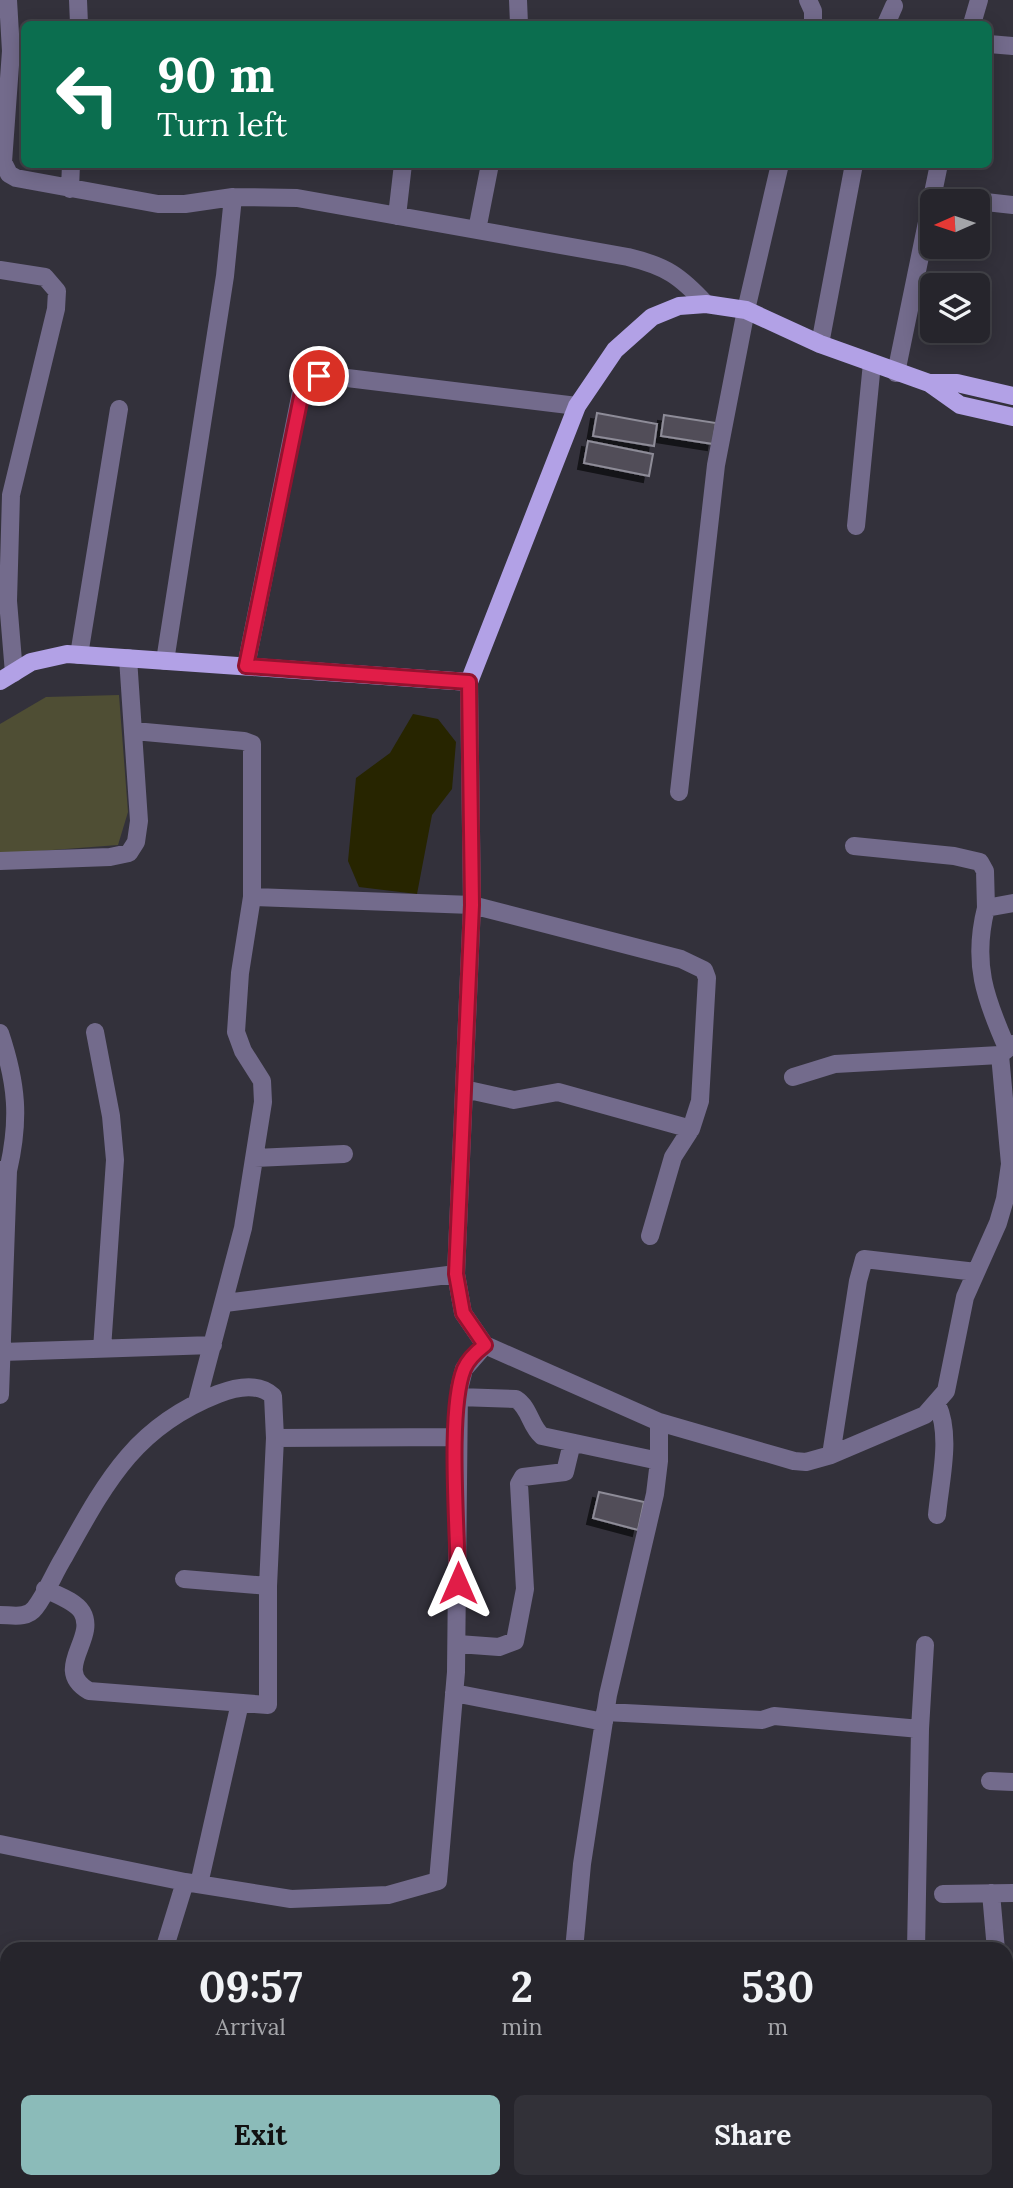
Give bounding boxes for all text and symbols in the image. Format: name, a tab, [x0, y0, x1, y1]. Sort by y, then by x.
text: 90 m	[157, 43, 274, 105]
icon: left	[42, 49, 133, 140]
text: Turn left	[157, 104, 287, 145]
north arrow	[920, 189, 990, 259]
map controls	[920, 189, 990, 343]
button: layers	[920, 273, 990, 343]
pin	[289, 346, 349, 406]
icon: arrive	[300, 357, 338, 395]
position arrow	[421, 1546, 495, 1620]
text: 09:57	[199, 1960, 303, 2014]
text: 2	[511, 1960, 533, 2014]
text: 530	[741, 1960, 814, 2014]
text: Arrival	[216, 2012, 286, 2041]
text: min	[501, 2012, 542, 2041]
text: m	[767, 2012, 788, 2041]
button: Exit	[21, 2095, 500, 2175]
button: Share	[514, 2095, 992, 2175]

